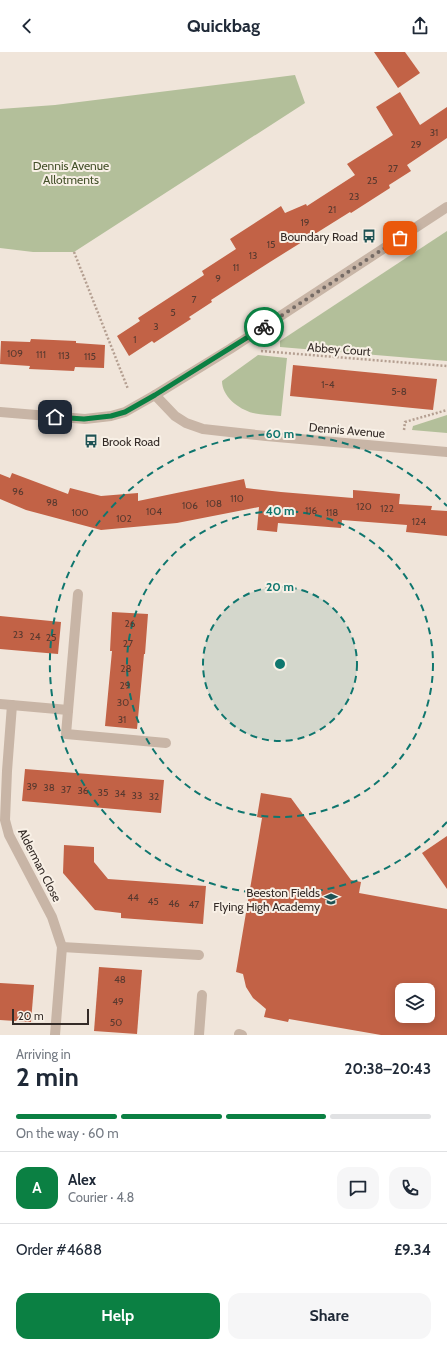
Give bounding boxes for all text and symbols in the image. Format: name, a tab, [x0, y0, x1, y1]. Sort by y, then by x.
icon: back	[16, 15, 38, 37]
text: Quickbag	[187, 15, 260, 37]
icon: share	[409, 15, 431, 37]
house number: 31	[430, 126, 438, 139]
house number: 29	[411, 138, 422, 151]
park label: Dennis Avenue Allotments	[33, 158, 109, 187]
house number: 27	[388, 162, 398, 175]
house number: 25	[367, 174, 377, 187]
house number: 23	[349, 190, 359, 203]
house number: 21	[328, 203, 336, 216]
house number: 19	[301, 216, 310, 229]
pin	[383, 221, 417, 255]
icon: bag	[389, 227, 411, 249]
bus stop icon: Boundary Road	[361, 228, 377, 244]
place label: Boundary Road	[280, 229, 358, 244]
house number: 15	[267, 238, 275, 251]
house number: 13	[249, 249, 257, 262]
house number: 11	[233, 261, 239, 274]
house number: 9	[215, 272, 221, 285]
house number: 7	[191, 293, 197, 306]
house number: 5	[170, 306, 176, 319]
courier	[244, 307, 284, 347]
icon: bike	[253, 316, 275, 338]
house number: 3	[153, 320, 159, 333]
house number: 1	[133, 333, 137, 346]
street label: Abbey Court	[307, 339, 371, 359]
house number: 109	[7, 347, 23, 360]
house number: 111	[36, 348, 46, 361]
house number: 113	[58, 349, 70, 362]
house number: 115	[84, 350, 96, 363]
house number: 1-4	[321, 378, 335, 391]
house number: 5-8	[391, 385, 407, 398]
pin	[38, 400, 72, 434]
icon: home	[44, 406, 66, 428]
street label: Dennis Avenue	[308, 419, 386, 441]
text: 60 m	[266, 426, 294, 441]
bus stop icon: Brook Road	[83, 433, 99, 449]
place label: Brook Road	[102, 434, 160, 449]
house number: 96	[12, 485, 24, 498]
house number: 110	[230, 492, 244, 505]
house number: 98	[46, 496, 58, 509]
house number: 108	[206, 497, 222, 510]
house number: 106	[182, 499, 198, 512]
house number: 120	[356, 500, 372, 513]
house number: 122	[380, 502, 394, 515]
text: 40 m	[265, 503, 295, 518]
house number: 116	[305, 504, 317, 517]
house number: 104	[146, 505, 162, 518]
house number: 100	[71, 506, 89, 519]
house number: 118	[326, 506, 338, 519]
house number: 102	[116, 512, 132, 525]
house number: 124	[412, 515, 426, 528]
text: 20 m	[266, 579, 294, 594]
house number: 26	[125, 617, 136, 630]
house number: 23	[13, 628, 23, 641]
house number: 24	[29, 630, 41, 643]
house number: 25	[46, 631, 56, 644]
house number: 27	[123, 637, 133, 650]
centre of rings	[273, 657, 287, 671]
house number: 28	[120, 662, 132, 675]
house number: 29	[120, 679, 131, 692]
house number: 30	[117, 696, 129, 709]
house number: 31	[118, 713, 126, 726]
house number: 39	[26, 780, 38, 793]
house number: 38	[43, 781, 55, 794]
house number: 37	[61, 783, 71, 796]
house number: 36	[77, 784, 89, 797]
house number: 35	[98, 786, 108, 799]
house number: 34	[114, 787, 126, 800]
house number: 33	[132, 789, 142, 802]
house number: 32	[149, 790, 159, 803]
street label: Alderman Close	[15, 826, 65, 904]
place label: Beeston Fields Flying High Academy	[213, 885, 320, 914]
house number: 44	[127, 891, 139, 904]
school or university icon: Beeston Fields Flying High Academy	[323, 891, 339, 907]
house number: 45	[147, 895, 159, 908]
house number: 46	[168, 897, 180, 910]
house number: 47	[189, 898, 199, 911]
house number: 48	[114, 973, 126, 986]
map controls	[395, 983, 435, 1023]
button: layers	[395, 983, 435, 1023]
house number: 49	[112, 995, 124, 1008]
scale bar	[12, 1007, 89, 1026]
text: 20 m	[18, 1009, 44, 1023]
house number: 50	[110, 1016, 122, 1029]
text: Arriving in	[16, 1046, 71, 1062]
text: 20:38–20:43	[345, 1060, 431, 1078]
text: 2 min	[16, 1061, 79, 1093]
text: On the way · 60 m	[16, 1125, 119, 1141]
button: chat	[337, 1167, 379, 1209]
button: phone	[389, 1167, 431, 1209]
text: Alex	[68, 1171, 96, 1189]
text: A	[32, 1179, 42, 1197]
text: Courier · 4.8	[68, 1189, 134, 1205]
text: Order #4688	[16, 1241, 102, 1259]
text: £9.34	[394, 1241, 431, 1259]
button: Help	[16, 1293, 220, 1339]
button: Share	[228, 1293, 431, 1339]

